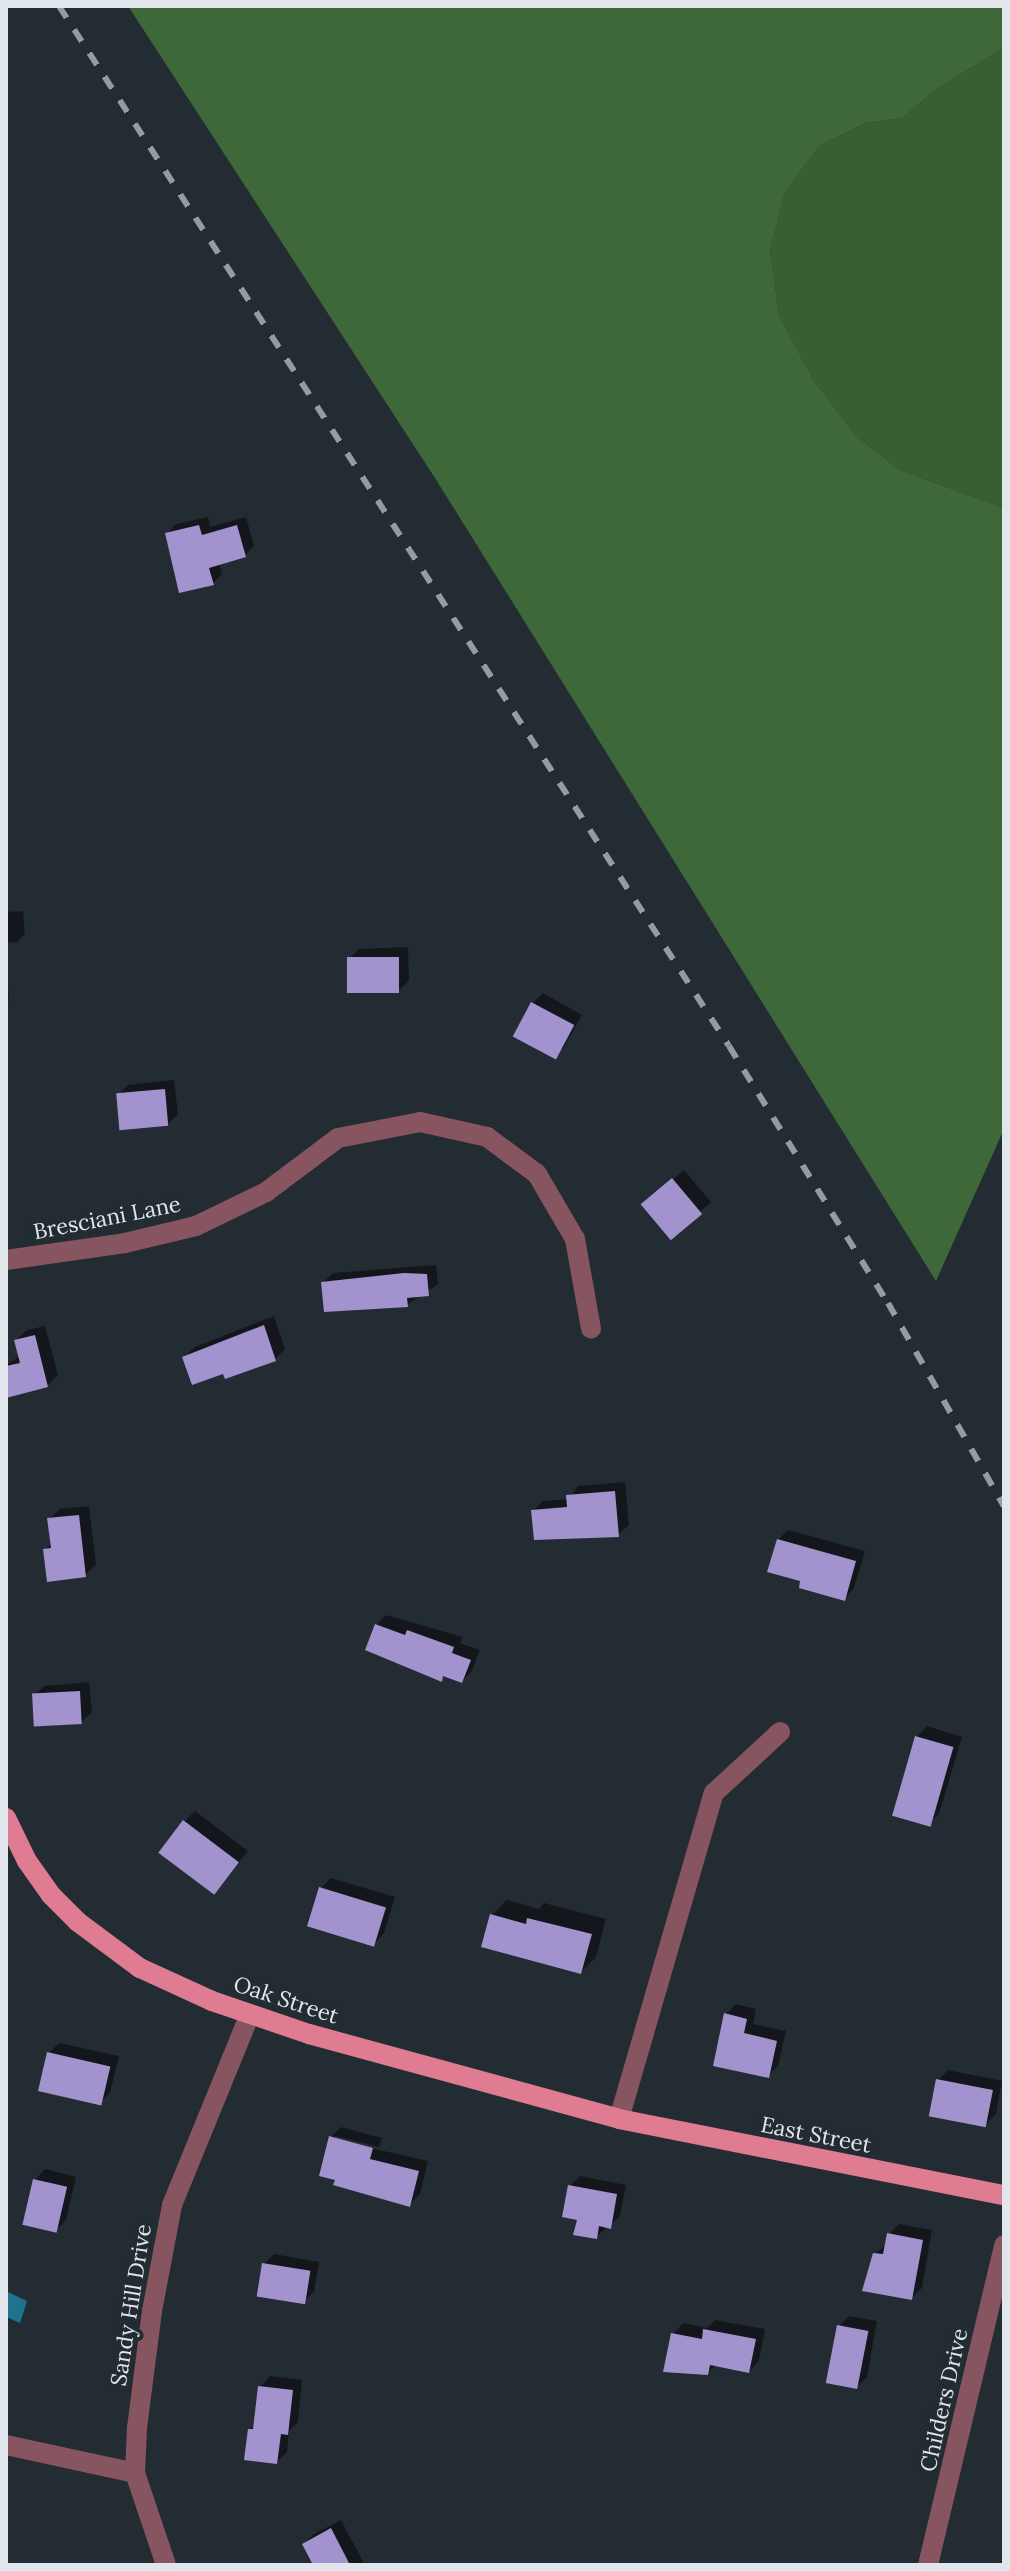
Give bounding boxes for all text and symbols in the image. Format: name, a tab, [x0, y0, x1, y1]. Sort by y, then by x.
street label: Bresciani Lane	[31, 1191, 183, 1245]
street label: Oak Street	[230, 1971, 342, 2029]
street label: East Street	[759, 2111, 873, 2159]
street label: Sandy Hill Drive	[105, 2222, 157, 2388]
street label: Childers Drive	[915, 2326, 973, 2474]

